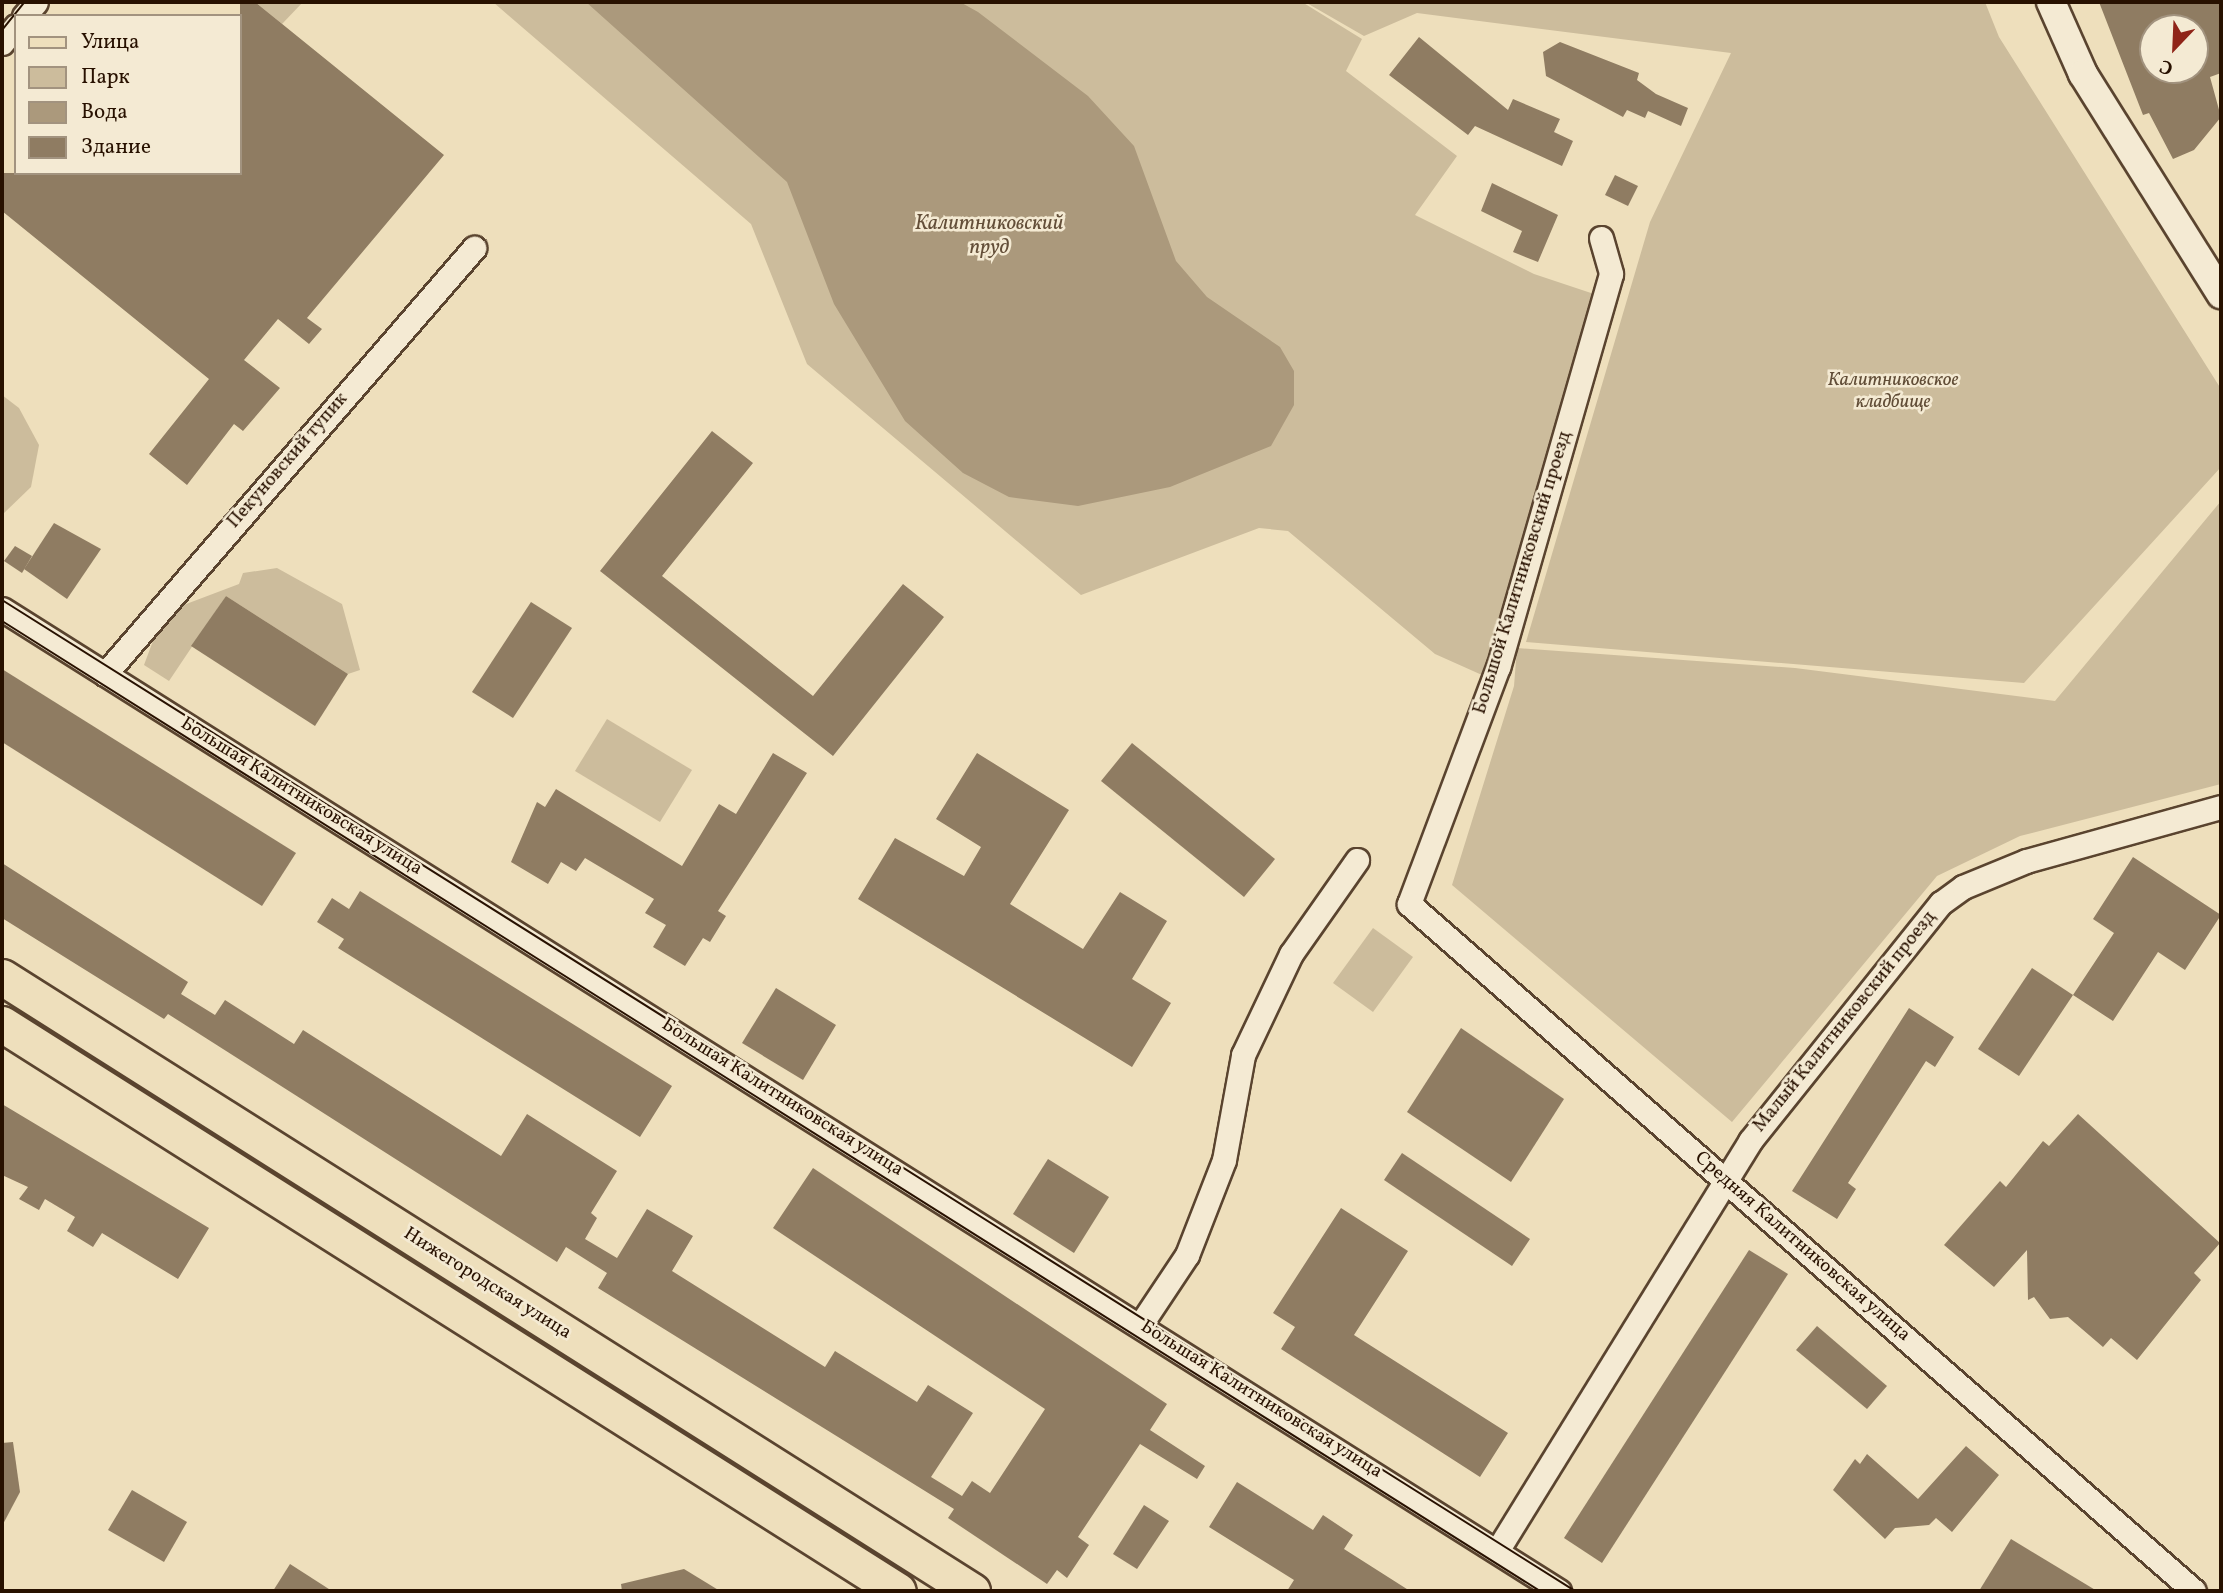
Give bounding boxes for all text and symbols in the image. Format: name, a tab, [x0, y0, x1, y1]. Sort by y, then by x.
legend	[14, 14, 242, 175]
north arrow	[2139, 14, 2209, 84]
text: Улица	[81, 28, 139, 57]
text: С	[2156, 52, 2177, 81]
text: Парк	[81, 63, 130, 92]
text: Вода	[81, 98, 128, 127]
text: Здание	[81, 133, 151, 162]
water label: Калитниковский пруд	[915, 211, 1063, 261]
park label: Калитниковское кладбище	[1828, 370, 1958, 414]
street label: Пекуновский тупик	[223, 388, 353, 534]
street label: Большой Калитниковский проезд	[1469, 429, 1577, 717]
street label: Большая Калитниковская улица	[176, 713, 426, 881]
street label: Малый Калитниковский проезд	[1749, 907, 1941, 1137]
street label: Большая Калитниковская улица	[657, 1014, 907, 1182]
street label: Средняя Калитниковская улица	[1689, 1147, 1915, 1347]
street label: Нижегородская улица	[399, 1223, 575, 1345]
street label: Большая Калитниковская улица	[1136, 1316, 1386, 1484]

